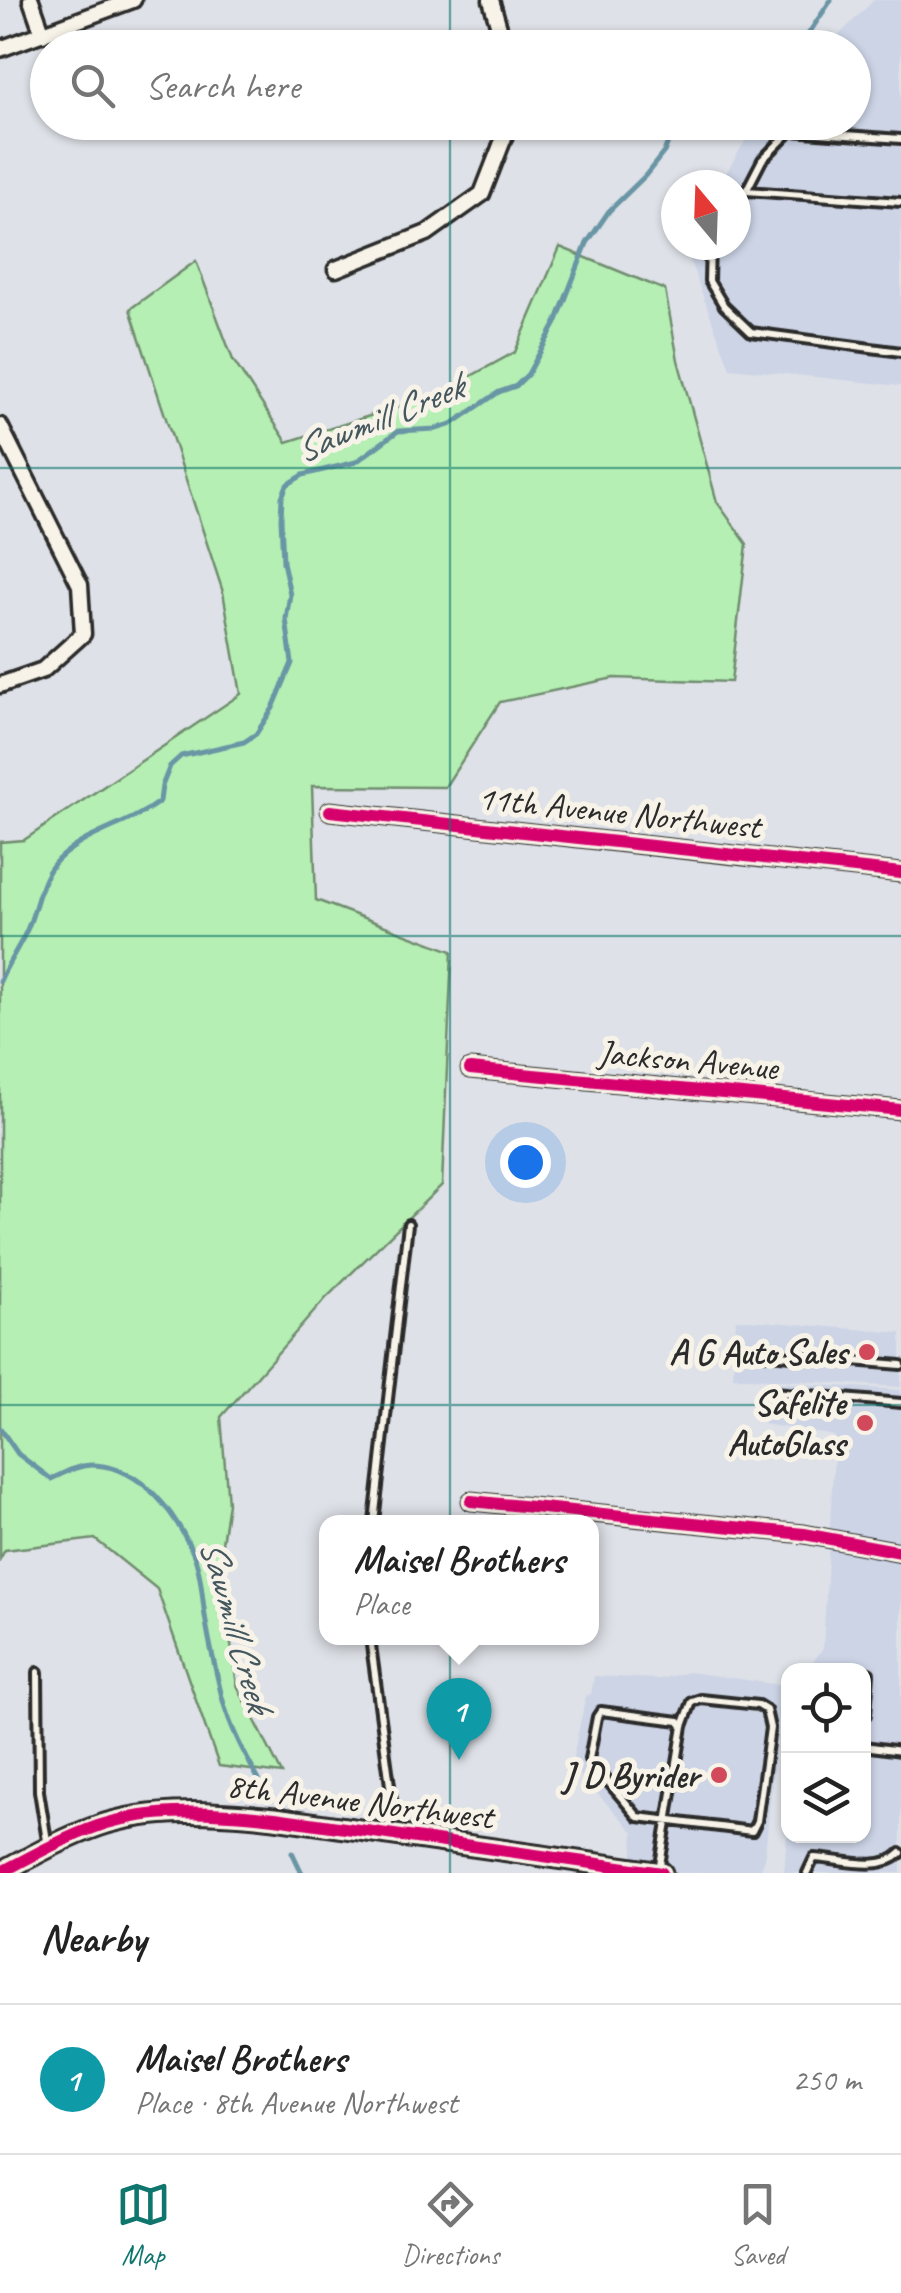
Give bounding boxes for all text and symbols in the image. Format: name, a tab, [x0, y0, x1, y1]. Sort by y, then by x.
search box	[30, 30, 871, 140]
icon: search	[65, 58, 120, 113]
text: Search here	[145, 62, 300, 109]
north arrow	[661, 170, 751, 260]
water label: Sawmill Creek	[288, 360, 476, 473]
street label: 11th Avenue Northwest	[476, 775, 766, 850]
street label: Jackson Avenue	[594, 1030, 782, 1090]
your location	[500, 1137, 551, 1188]
place label: A G Auto Sales	[669, 1330, 851, 1375]
marker: A G Auto Sales	[856, 1341, 878, 1363]
place label: Safelite AutoGlass	[728, 1381, 849, 1466]
marker: Safelite AutoGlass	[854, 1412, 876, 1434]
popup	[319, 1515, 599, 1645]
water label: Sawmill Creek	[189, 1534, 285, 1723]
text: Maisel Brothers	[353, 1536, 565, 1583]
text: Place	[353, 1583, 410, 1624]
map controls	[781, 1663, 871, 1843]
button: locate	[781, 1663, 871, 1753]
pin: 1	[426, 1678, 492, 1760]
place label: J D Byrider	[560, 1753, 702, 1798]
button: layers	[781, 1753, 871, 1843]
street label: 8th Avenue Northwest	[224, 1762, 499, 1840]
marker: J D Byrider	[708, 1764, 730, 1786]
text: Nearby	[40, 1912, 146, 1965]
text: Maisel Brothers	[135, 2035, 346, 2082]
text: 1	[65, 2059, 80, 2100]
text: 250 m	[792, 2059, 861, 2100]
text: Place · 8th Avenue Northwest	[135, 2082, 457, 2123]
tab: Map	[116, 2177, 171, 2272]
tab: Directions	[402, 2177, 499, 2272]
tab: Saved	[730, 2177, 785, 2272]

